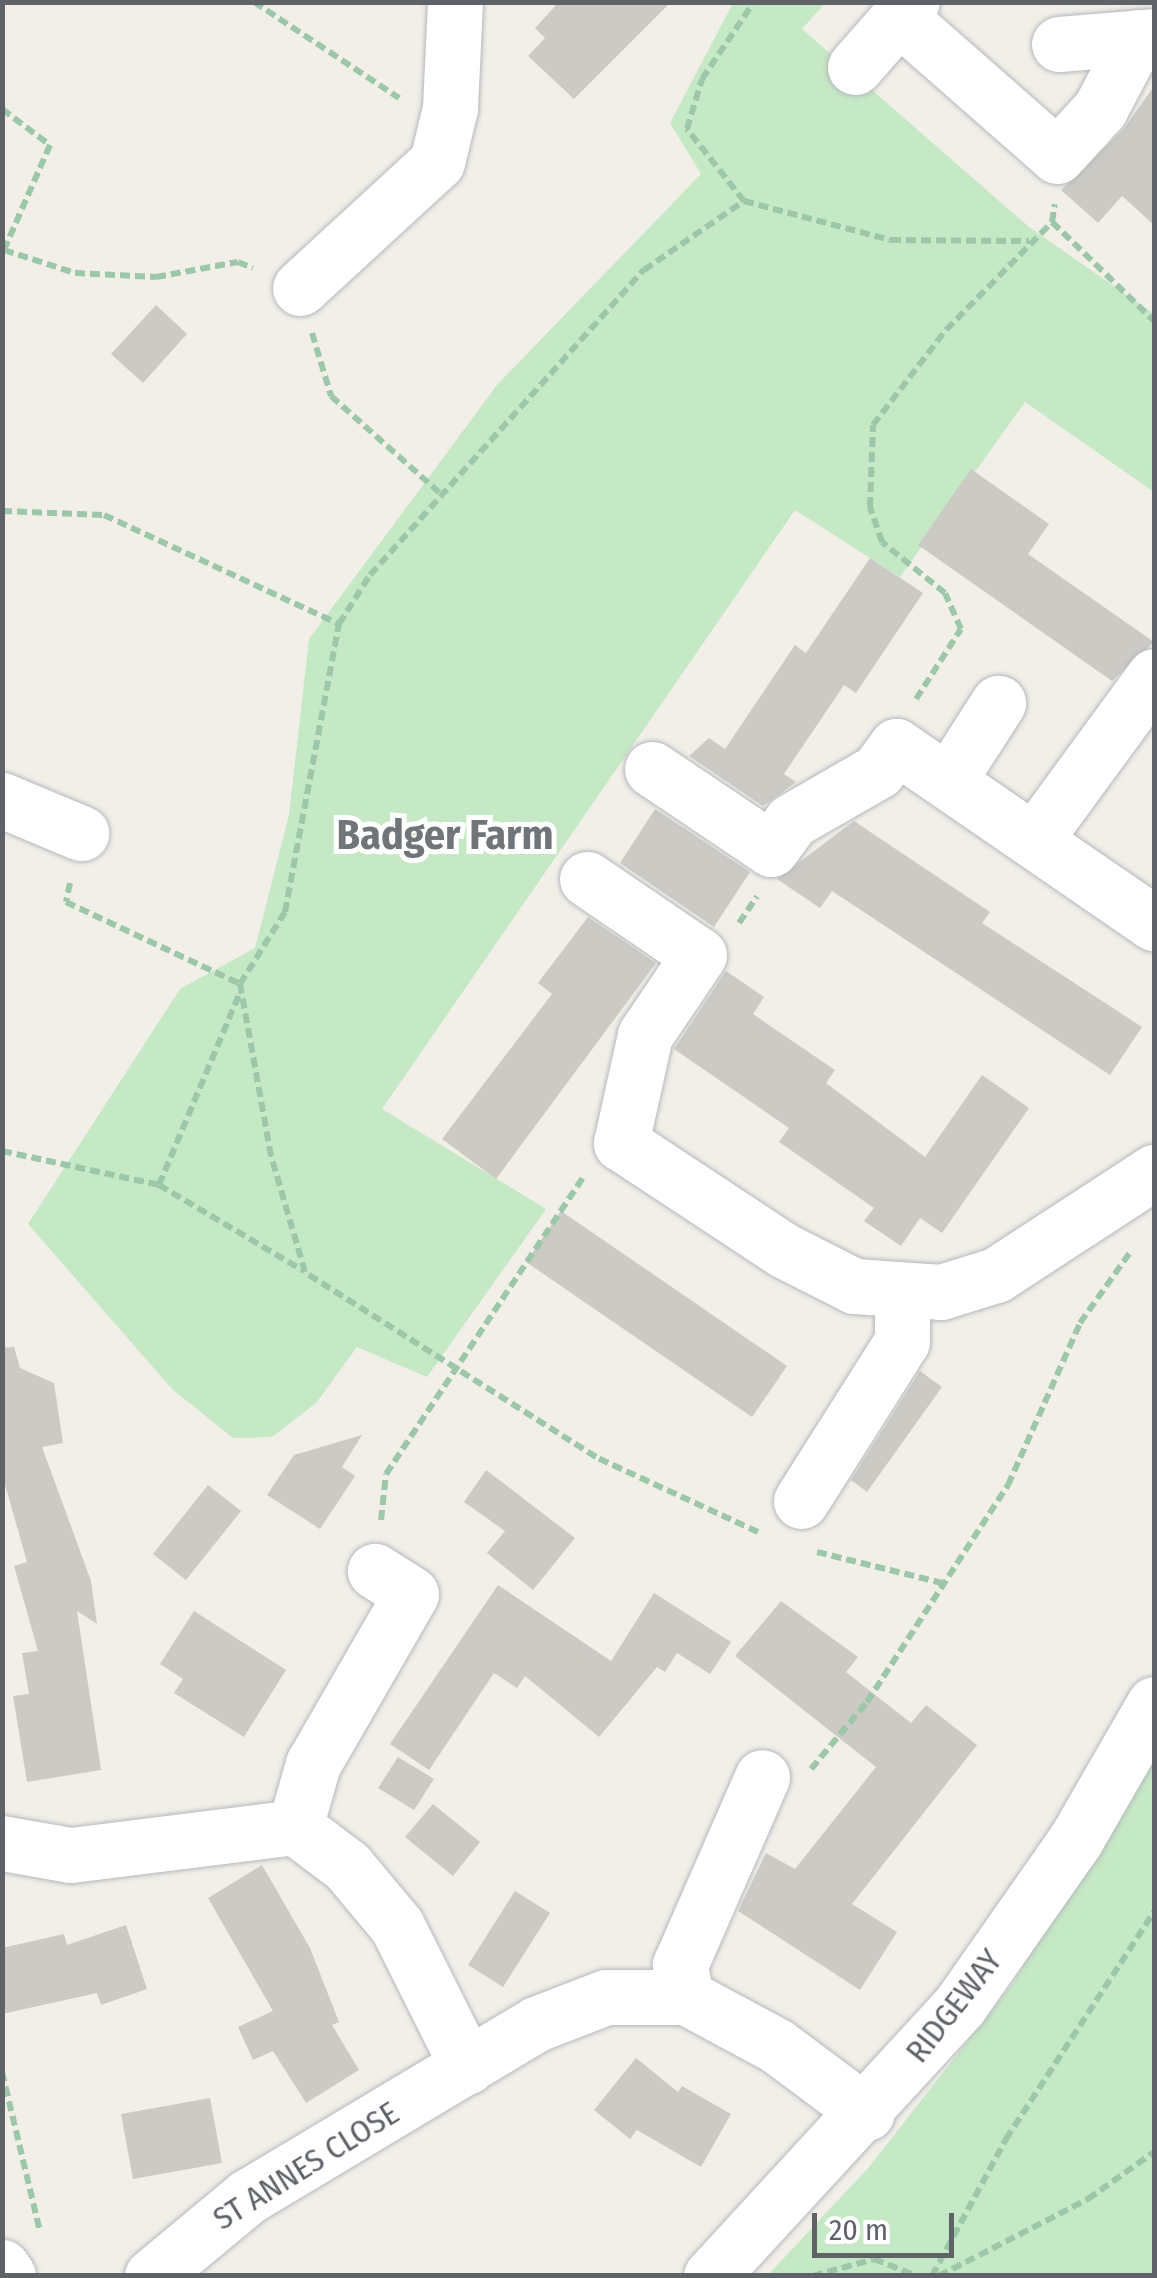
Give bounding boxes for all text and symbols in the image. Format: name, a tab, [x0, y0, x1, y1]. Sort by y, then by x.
district label: Badger Farm	[337, 810, 553, 860]
street label: RIDGEWAY	[898, 1942, 1010, 2070]
street label: ST ANNES CLOSE	[206, 2094, 406, 2238]
scale bar	[817, 2193, 960, 2255]
text: 20 m	[829, 2212, 888, 2248]

